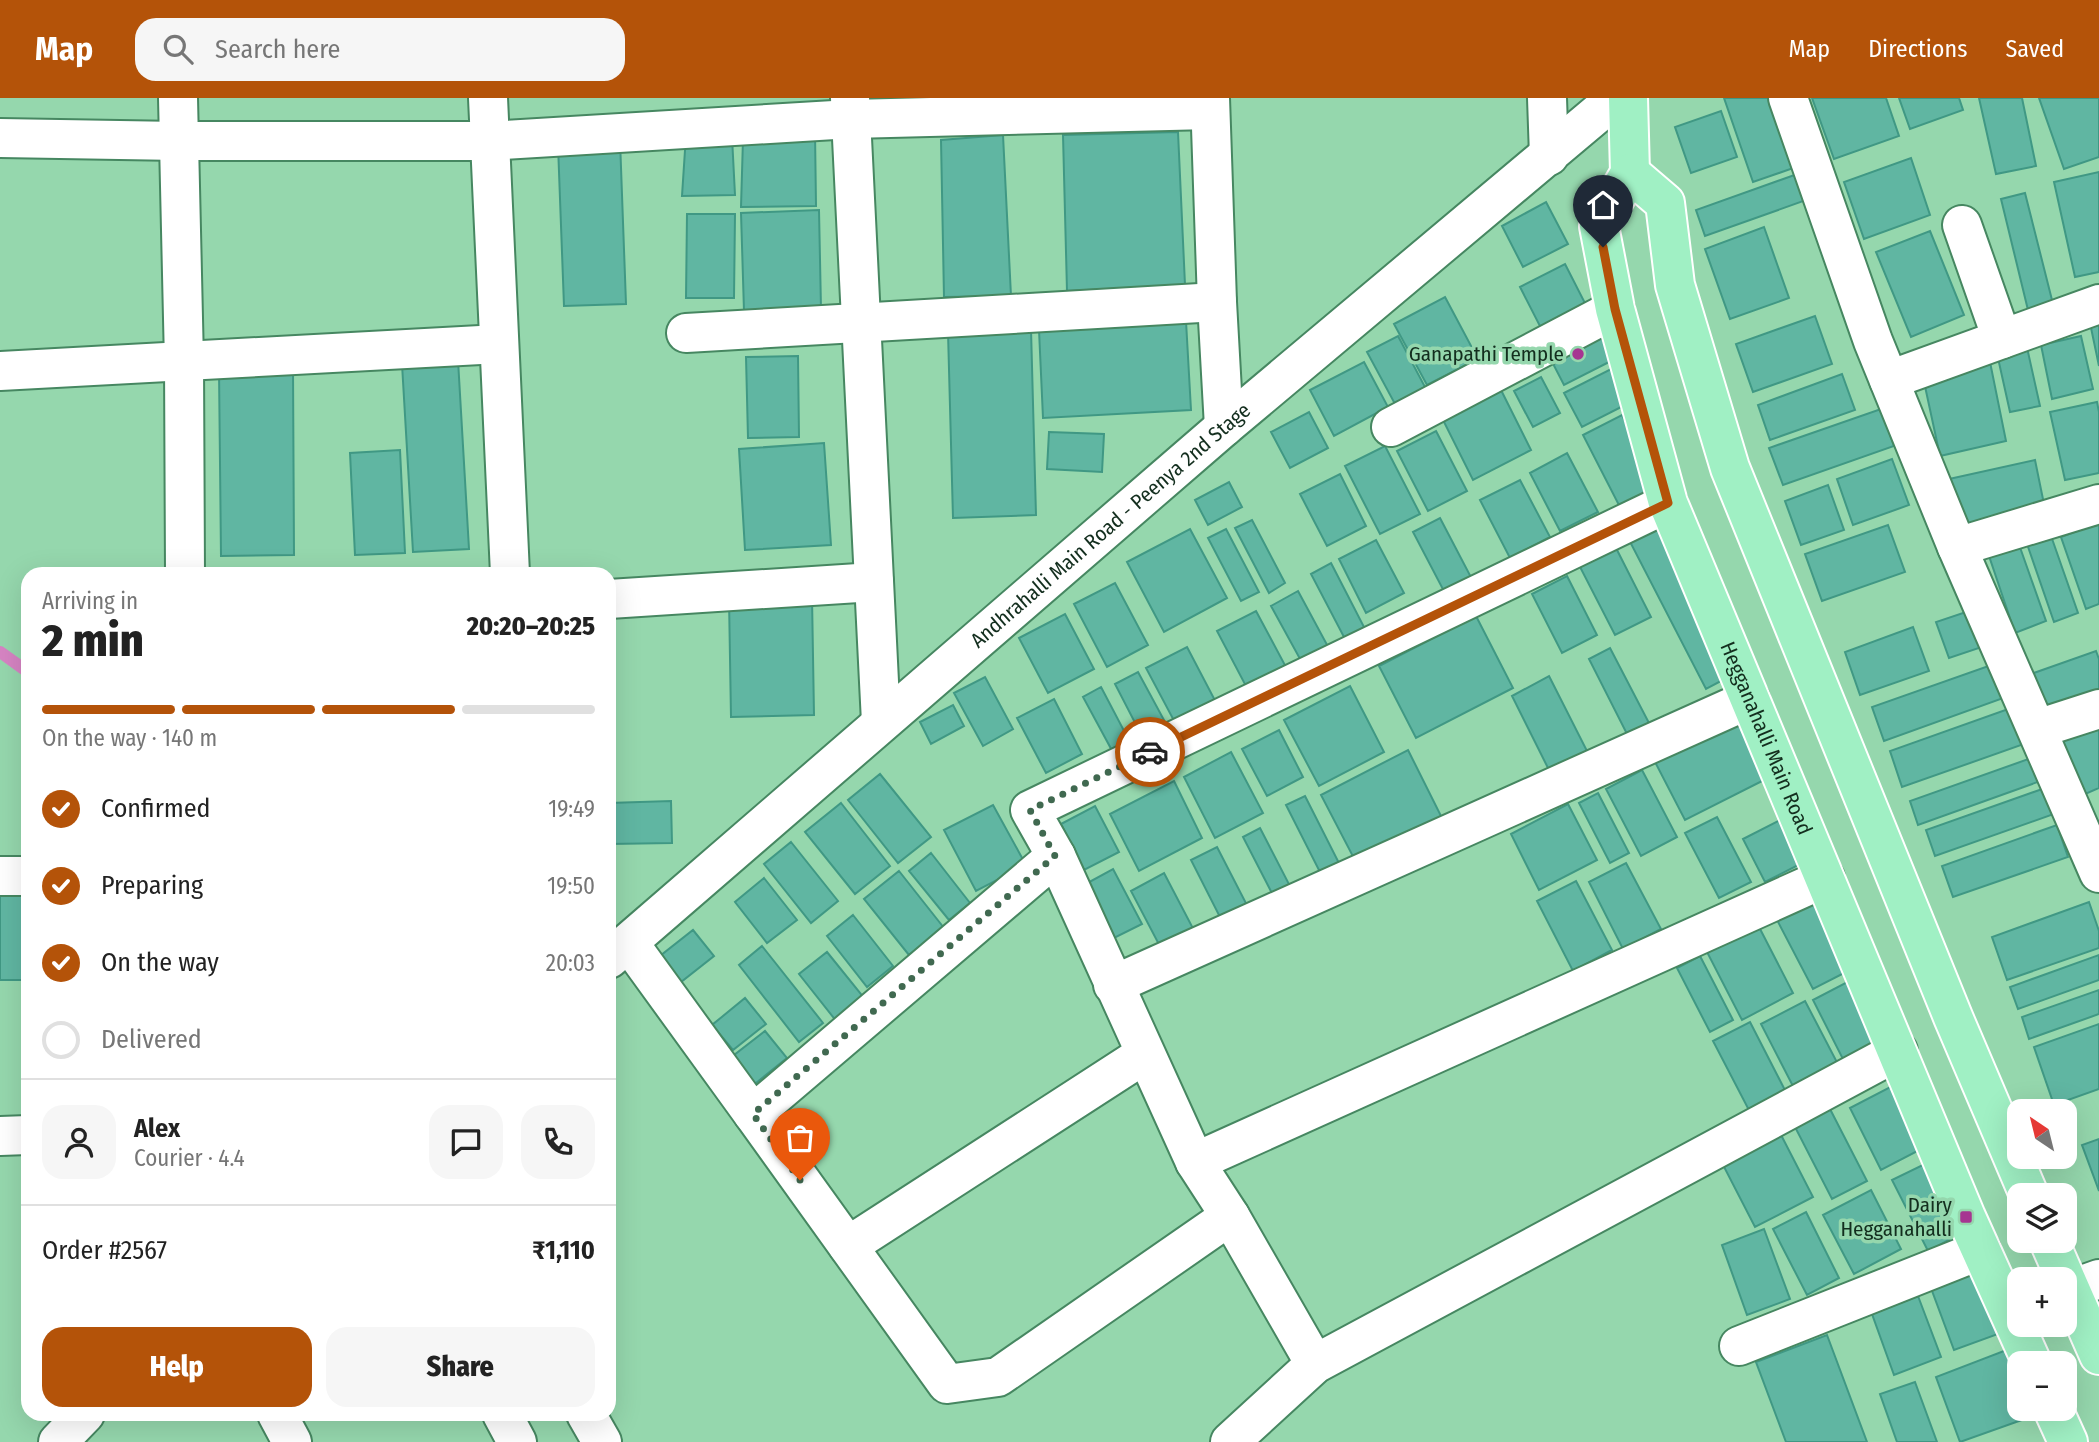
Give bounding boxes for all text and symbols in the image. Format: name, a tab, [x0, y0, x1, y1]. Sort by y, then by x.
search box	[135, 18, 625, 81]
text: Map	[35, 29, 93, 69]
icon: search	[159, 30, 197, 68]
text: Search here	[215, 34, 340, 65]
text: Map	[1789, 35, 1830, 63]
text: Directions	[1868, 35, 1967, 63]
text: Saved	[2005, 35, 2064, 63]
pin	[1573, 175, 1633, 247]
icon: home	[1584, 186, 1622, 224]
place label: Ganapathi Temple	[1409, 341, 1564, 367]
marker: Ganapathi Temple	[1570, 346, 1586, 362]
street label: Andhrahalli Main Road - Peenya 2nd Stage	[965, 397, 1256, 653]
text: Arriving in	[42, 587, 138, 615]
text: 20:20–20:25	[467, 611, 595, 642]
text: 2 min	[42, 613, 144, 668]
street label: Hegganahalli Main Road	[1714, 638, 1818, 839]
courier	[1115, 717, 1185, 787]
text: On the way · 140 m	[42, 724, 217, 752]
icon: car	[1131, 733, 1169, 771]
icon: check	[42, 790, 80, 828]
text: Confirmed	[101, 793, 211, 824]
text: 19:49	[548, 795, 595, 823]
icon: check	[42, 867, 80, 905]
text: Preparing	[101, 870, 203, 901]
text: 19:50	[547, 872, 595, 900]
icon: check	[42, 944, 80, 982]
text: On the way	[101, 947, 219, 978]
text: 20:03	[546, 949, 595, 977]
text: Delivered	[101, 1024, 202, 1055]
north arrow	[2007, 1099, 2077, 1169]
map controls	[2007, 1099, 2077, 1421]
button: person	[42, 1105, 116, 1179]
button: chat	[429, 1105, 503, 1179]
button: phone	[521, 1105, 595, 1179]
pin	[770, 1108, 830, 1180]
text: Alex	[134, 1113, 180, 1144]
icon: bag	[781, 1119, 819, 1157]
text: Courier · 4.4	[134, 1144, 245, 1172]
button: layers	[2007, 1183, 2077, 1253]
place label: Dairy Hegganahalli	[1840, 1192, 1953, 1242]
marker: Dairy Hegganahalli	[1958, 1209, 1974, 1225]
text: Order #2567	[42, 1235, 167, 1266]
text: ₹1,110	[532, 1235, 595, 1266]
button: +	[2007, 1267, 2077, 1337]
button: Help	[42, 1327, 312, 1407]
button: Share	[326, 1327, 595, 1407]
button: −	[2007, 1351, 2077, 1421]

